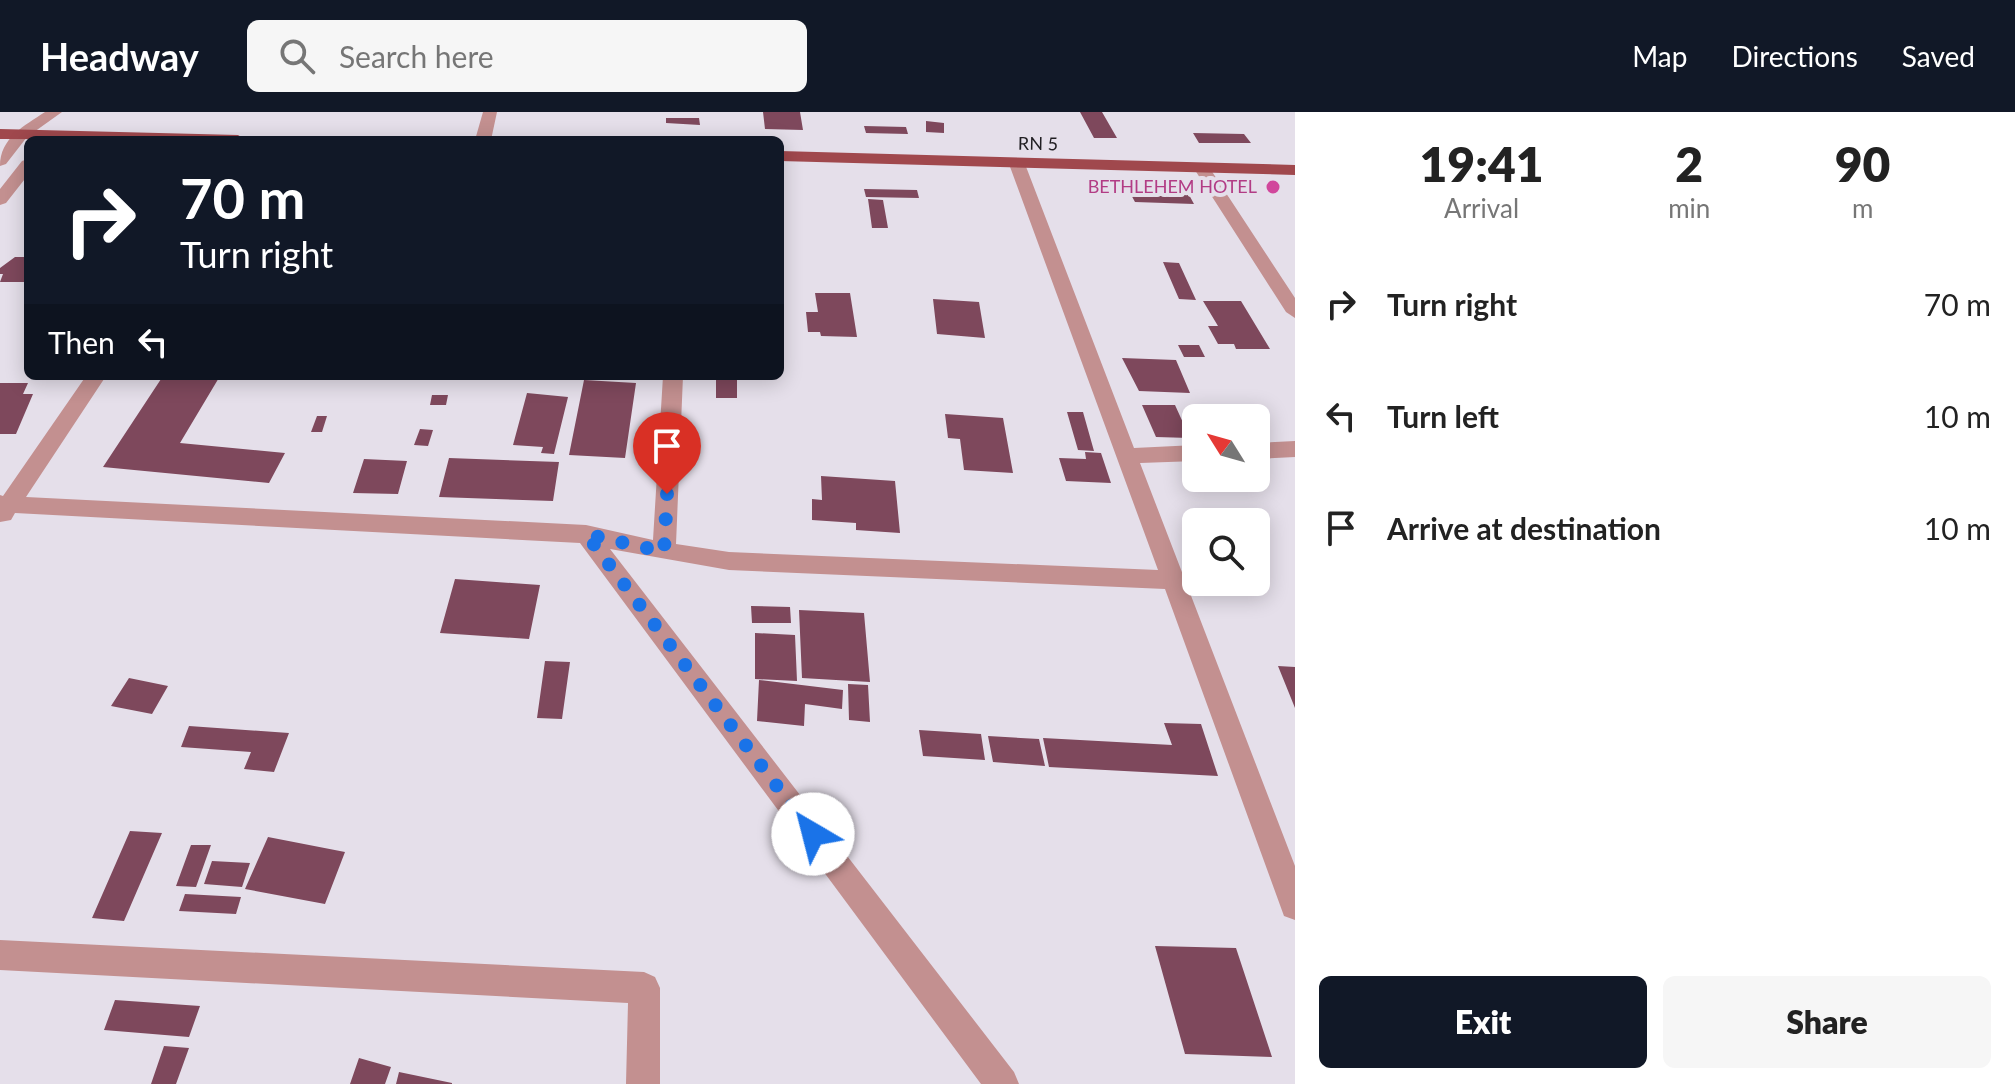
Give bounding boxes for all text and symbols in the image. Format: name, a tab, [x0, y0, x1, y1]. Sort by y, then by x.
search box	[247, 20, 807, 92]
text: Headway	[40, 33, 199, 79]
icon: search	[275, 34, 319, 78]
text: Search here	[339, 38, 494, 74]
text: Map	[1632, 39, 1687, 73]
text: Directions	[1731, 39, 1858, 73]
text: Saved	[1902, 39, 1975, 73]
street label: RN 5	[1018, 132, 1058, 154]
text: 19:41	[1420, 135, 1544, 192]
text: 2	[1675, 135, 1703, 192]
text: 90	[1835, 135, 1890, 192]
text: 70 m	[180, 164, 305, 231]
icon: right	[48, 168, 152, 272]
place label: BETHLEHEM HOTEL	[1088, 175, 1257, 197]
marker: BETHLEHEM HOTEL	[1264, 178, 1282, 196]
text: Arrival	[1444, 192, 1519, 224]
text: min	[1668, 192, 1710, 224]
text: m	[1852, 192, 1873, 224]
text: Turn right	[180, 232, 333, 276]
icon: right	[1319, 282, 1363, 326]
text: Turn right	[1387, 286, 1517, 322]
text: 70 m	[1924, 286, 1991, 322]
icon: left	[131, 320, 175, 364]
text: Then	[48, 324, 115, 360]
icon: left	[1319, 394, 1363, 438]
text: Turn left	[1387, 398, 1499, 434]
text: 10 m	[1924, 398, 1991, 434]
north arrow	[1182, 404, 1270, 492]
map controls	[1182, 404, 1270, 596]
pin	[633, 412, 701, 494]
icon: arrive	[645, 424, 689, 468]
icon: arrive	[1319, 506, 1363, 550]
button: search	[1182, 508, 1270, 596]
text: Arrive at destination	[1387, 510, 1661, 546]
text: 10 m	[1924, 510, 1991, 546]
position arrow	[771, 792, 855, 876]
button: Exit	[1319, 976, 1647, 1068]
button: Share	[1663, 976, 1991, 1068]

